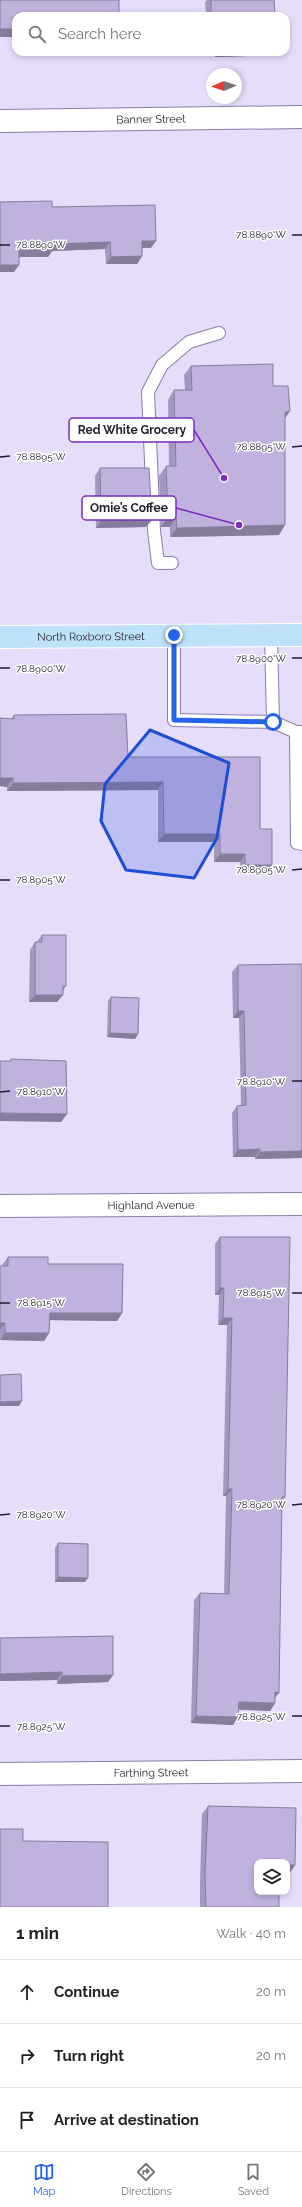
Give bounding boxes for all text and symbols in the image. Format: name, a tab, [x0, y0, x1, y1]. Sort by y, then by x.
search box	[12, 12, 290, 56]
icon: search	[26, 23, 48, 45]
text: Search here	[58, 25, 141, 43]
north arrow	[206, 68, 242, 104]
street label: Banner Street	[116, 112, 186, 126]
text: 78.8890°W	[236, 229, 286, 240]
text: 78.8890°W	[16, 239, 66, 250]
callout: Red White Grocery	[69, 418, 194, 442]
text: Red White Grocery	[78, 423, 187, 437]
text: 78.8895°W	[236, 441, 286, 452]
text: 78.8895°W	[16, 451, 66, 462]
callout: Omie’s Coffee	[82, 496, 176, 520]
text: Omie’s Coffee	[90, 501, 168, 515]
route end	[165, 626, 183, 644]
street label: North Roxboro Street	[37, 630, 145, 643]
text: 78.8900°W	[236, 653, 287, 664]
text: 78.8900°W	[16, 663, 67, 674]
route start	[264, 713, 282, 731]
text: 78.8905°W	[236, 864, 286, 875]
text: 78.8905°W	[16, 874, 66, 885]
text: 78.8910°W	[237, 1076, 286, 1087]
text: 78.8910°W	[17, 1086, 66, 1097]
street label: Highland Avenue	[107, 1198, 195, 1212]
text: 78.8915°W	[237, 1287, 285, 1298]
text: 78.8915°W	[17, 1297, 65, 1308]
text: 78.8920°W	[236, 1499, 286, 1510]
text: 78.8920°W	[16, 1509, 66, 1520]
text: 78.8925°W	[237, 1711, 286, 1722]
text: 78.8925°W	[17, 1721, 66, 1732]
street label: Farthing Street	[114, 1766, 189, 1779]
map controls	[254, 1859, 290, 1895]
button: layers	[254, 1859, 290, 1895]
text: 1 min	[16, 1923, 59, 1943]
text: Walk · 40 m	[216, 1926, 286, 1941]
icon: ahead	[16, 1981, 38, 2003]
text: Continue	[54, 1983, 119, 2001]
text: 20 m	[256, 1984, 286, 1999]
icon: right	[16, 2045, 38, 2067]
text: Turn right	[54, 2047, 124, 2065]
text: 20 m	[256, 2048, 286, 2063]
icon: arrive	[16, 2109, 38, 2131]
text: Arrive at destination	[54, 2111, 199, 2129]
tab: Map	[33, 2161, 55, 2198]
tab: Directions	[121, 2161, 172, 2198]
tab: Saved	[238, 2161, 269, 2198]

